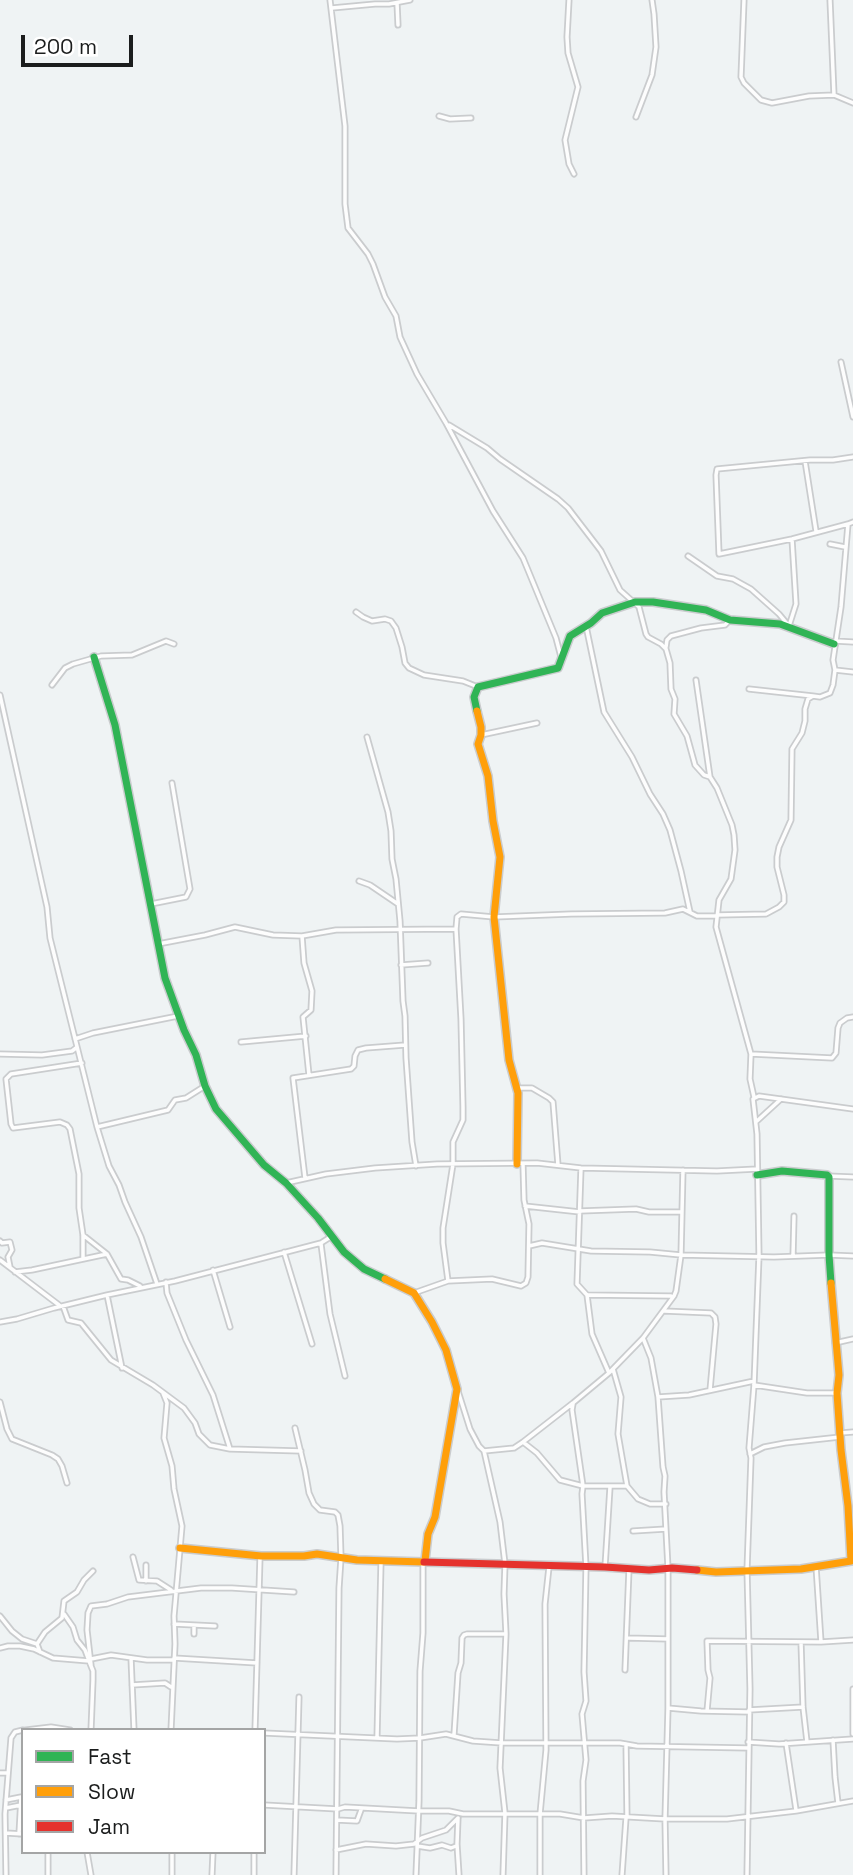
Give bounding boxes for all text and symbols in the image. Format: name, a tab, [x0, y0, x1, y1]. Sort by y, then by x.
scale bar	[24, 21, 136, 65]
text: 200 m	[34, 33, 97, 60]
legend	[21, 1728, 266, 1854]
text: Fast	[88, 1743, 132, 1770]
text: Slow	[88, 1778, 136, 1805]
text: Jam	[88, 1813, 130, 1840]

